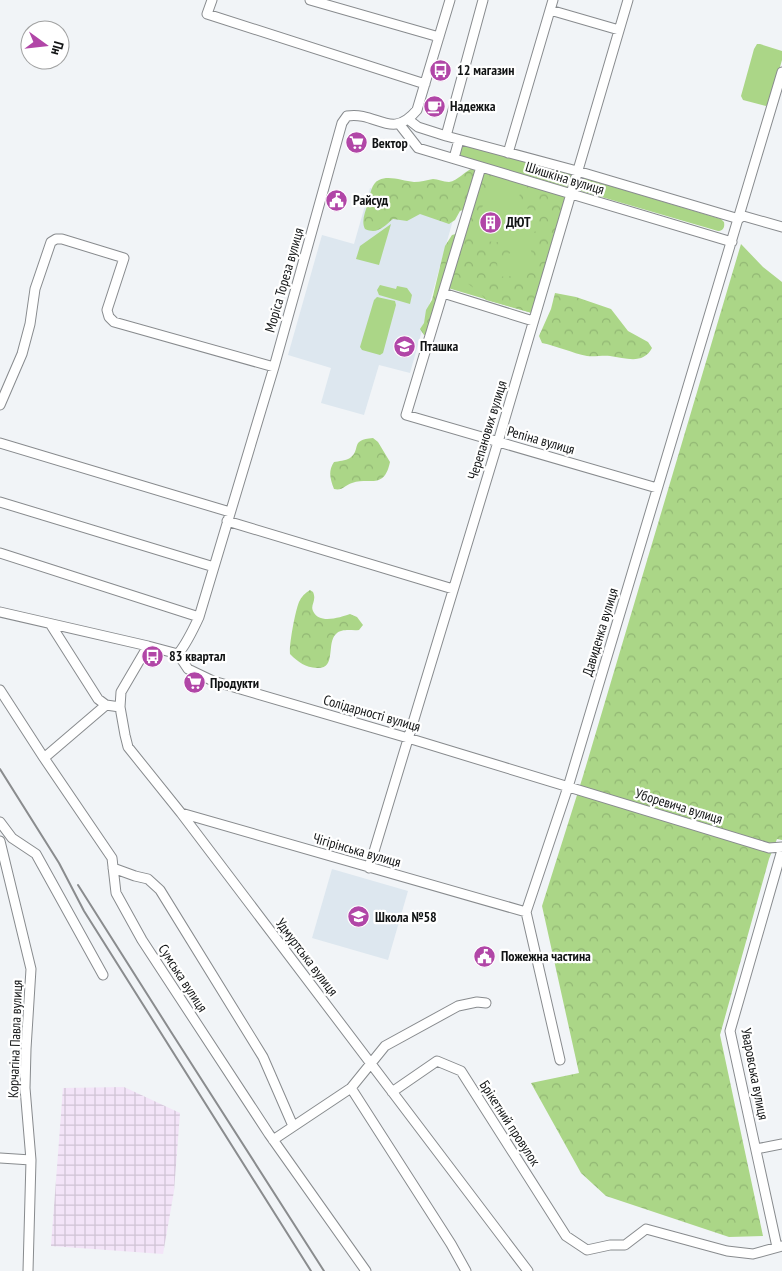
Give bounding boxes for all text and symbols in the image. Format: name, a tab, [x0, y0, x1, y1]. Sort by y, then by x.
north arrow	[20, 20, 70, 70]
text: Пн	[47, 39, 68, 57]
bus stop icon: 12 магазин	[429, 58, 453, 82]
place label: 12 магазин	[457, 61, 514, 79]
cafe icon: Надежка	[422, 94, 446, 118]
place label: Надежка	[450, 97, 496, 115]
supermarket icon: Вектор	[344, 131, 368, 155]
place label: Вектор	[372, 134, 408, 152]
street label: Шишкiна вулиця	[523, 157, 607, 199]
public building icon: Райсуд	[325, 188, 349, 212]
place label: Райсуд	[353, 191, 388, 209]
building icon: ДЮТ	[478, 210, 502, 234]
place label: ДЮТ	[506, 213, 531, 231]
street label: Моріса Тореза вулиця	[261, 226, 307, 334]
school or university icon: Пташка	[392, 334, 416, 358]
place label: Пташка	[420, 337, 458, 355]
street label: Черепанових вулиця	[463, 378, 511, 482]
street label: Репiна вулиця	[505, 422, 577, 458]
street label: Давиденка вулиця	[578, 586, 622, 678]
bus stop icon: 83 квартал	[141, 644, 165, 668]
place label: 83 квартал	[169, 647, 225, 665]
supermarket icon: Продукти	[182, 671, 206, 695]
place label: Продукти	[210, 674, 259, 692]
street label: Солідарності вулиця	[321, 691, 423, 735]
street label: Уборевича вулиця	[633, 784, 725, 828]
street label: Чiгiрiнська вулиця	[311, 829, 403, 871]
school or university icon: Школа №58	[347, 905, 371, 929]
place label: Школа №58	[375, 908, 437, 926]
street label: Удмуртська вулиця	[272, 915, 342, 999]
street label: Сумська вулиця	[154, 941, 212, 1015]
public building icon: Пожежна частина	[473, 944, 497, 968]
place label: Пожежна частина	[501, 947, 591, 965]
street label: Корчагіна Павла вулиця	[4, 980, 26, 1098]
street label: Уваровська вулиця	[737, 1027, 773, 1121]
street label: Брiкетний провулок	[476, 1077, 545, 1170]

